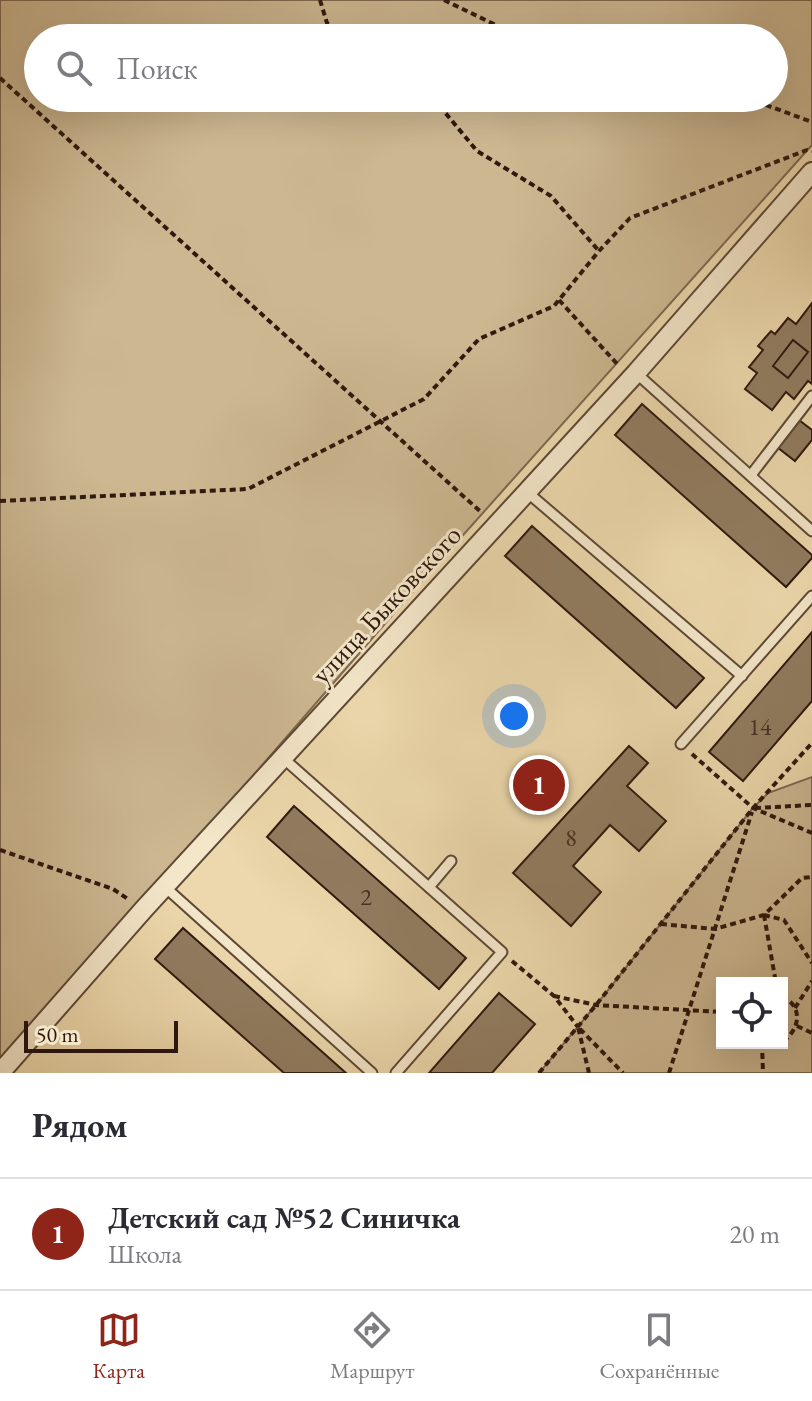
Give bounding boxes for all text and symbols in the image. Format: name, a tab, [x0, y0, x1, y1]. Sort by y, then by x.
search box	[24, 24, 788, 112]
icon: search	[52, 46, 96, 90]
text: Поиск	[116, 49, 198, 88]
street label: улица Быковского	[303, 517, 469, 691]
your location	[494, 696, 534, 736]
house number: 14	[748, 711, 772, 742]
pin: 1	[513, 755, 565, 815]
house number: 8	[565, 822, 577, 853]
house number: 2	[360, 881, 372, 912]
map controls	[716, 977, 788, 1049]
button: locate	[716, 977, 788, 1049]
scale bar	[24, 1017, 178, 1053]
text: 50 m	[36, 1020, 79, 1049]
text: Рядом	[32, 1103, 127, 1147]
text: Детский сад №52 Синичка	[108, 1198, 460, 1237]
text: 1	[51, 1217, 65, 1251]
text: 20 m	[730, 1217, 780, 1251]
text: Школа	[108, 1237, 182, 1271]
tab: Карта	[93, 1308, 145, 1385]
tab: Маршрут	[330, 1308, 414, 1385]
tab: Сохранённые	[599, 1308, 719, 1385]

